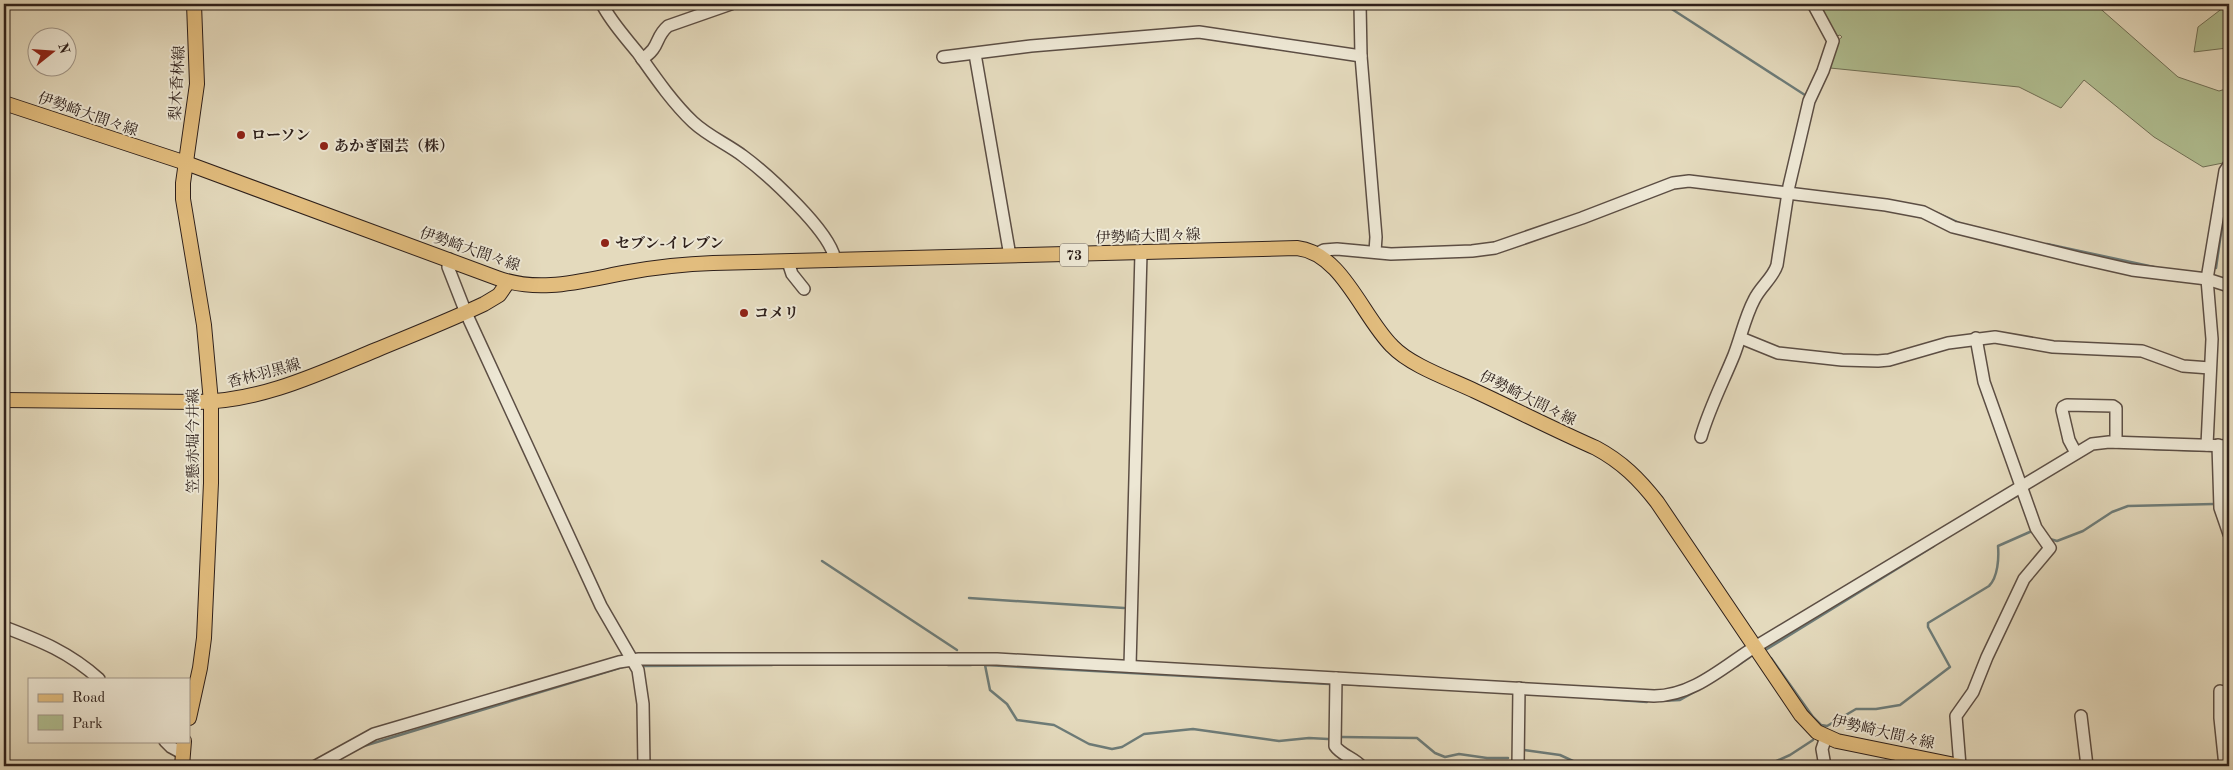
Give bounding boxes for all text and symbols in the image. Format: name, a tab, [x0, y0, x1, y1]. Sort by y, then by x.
north arrow	[28, 28, 78, 78]
text: N	[55, 41, 72, 56]
street label: 梨木香林線	[167, 45, 188, 121]
street label: 伊勢崎大間々線	[35, 89, 140, 140]
place label: ローソン	[251, 128, 310, 144]
marker: ローソン	[235, 129, 247, 141]
place label: あかぎ園芸（株）	[334, 138, 454, 155]
marker: あかぎ園芸（株）	[318, 140, 330, 152]
street label: 伊勢崎大間々線	[417, 224, 522, 275]
street label: 伊勢崎大間々線	[1095, 226, 1201, 247]
place label: セブン-イレブン	[615, 235, 724, 252]
marker: セブン-イレブン	[599, 237, 611, 249]
road number: 73	[1060, 244, 1088, 266]
place label: コメリ	[754, 306, 799, 322]
marker: コメリ	[738, 307, 750, 319]
street label: 香林羽黒線	[226, 356, 303, 391]
street label: 伊勢崎大間々線	[1477, 368, 1579, 429]
street label: 笠懸赤堀今井線	[185, 388, 202, 494]
legend	[28, 678, 190, 742]
text: Road	[72, 691, 106, 706]
street label: 伊勢崎大間々線	[1830, 712, 1936, 753]
text: Park	[72, 717, 103, 732]

